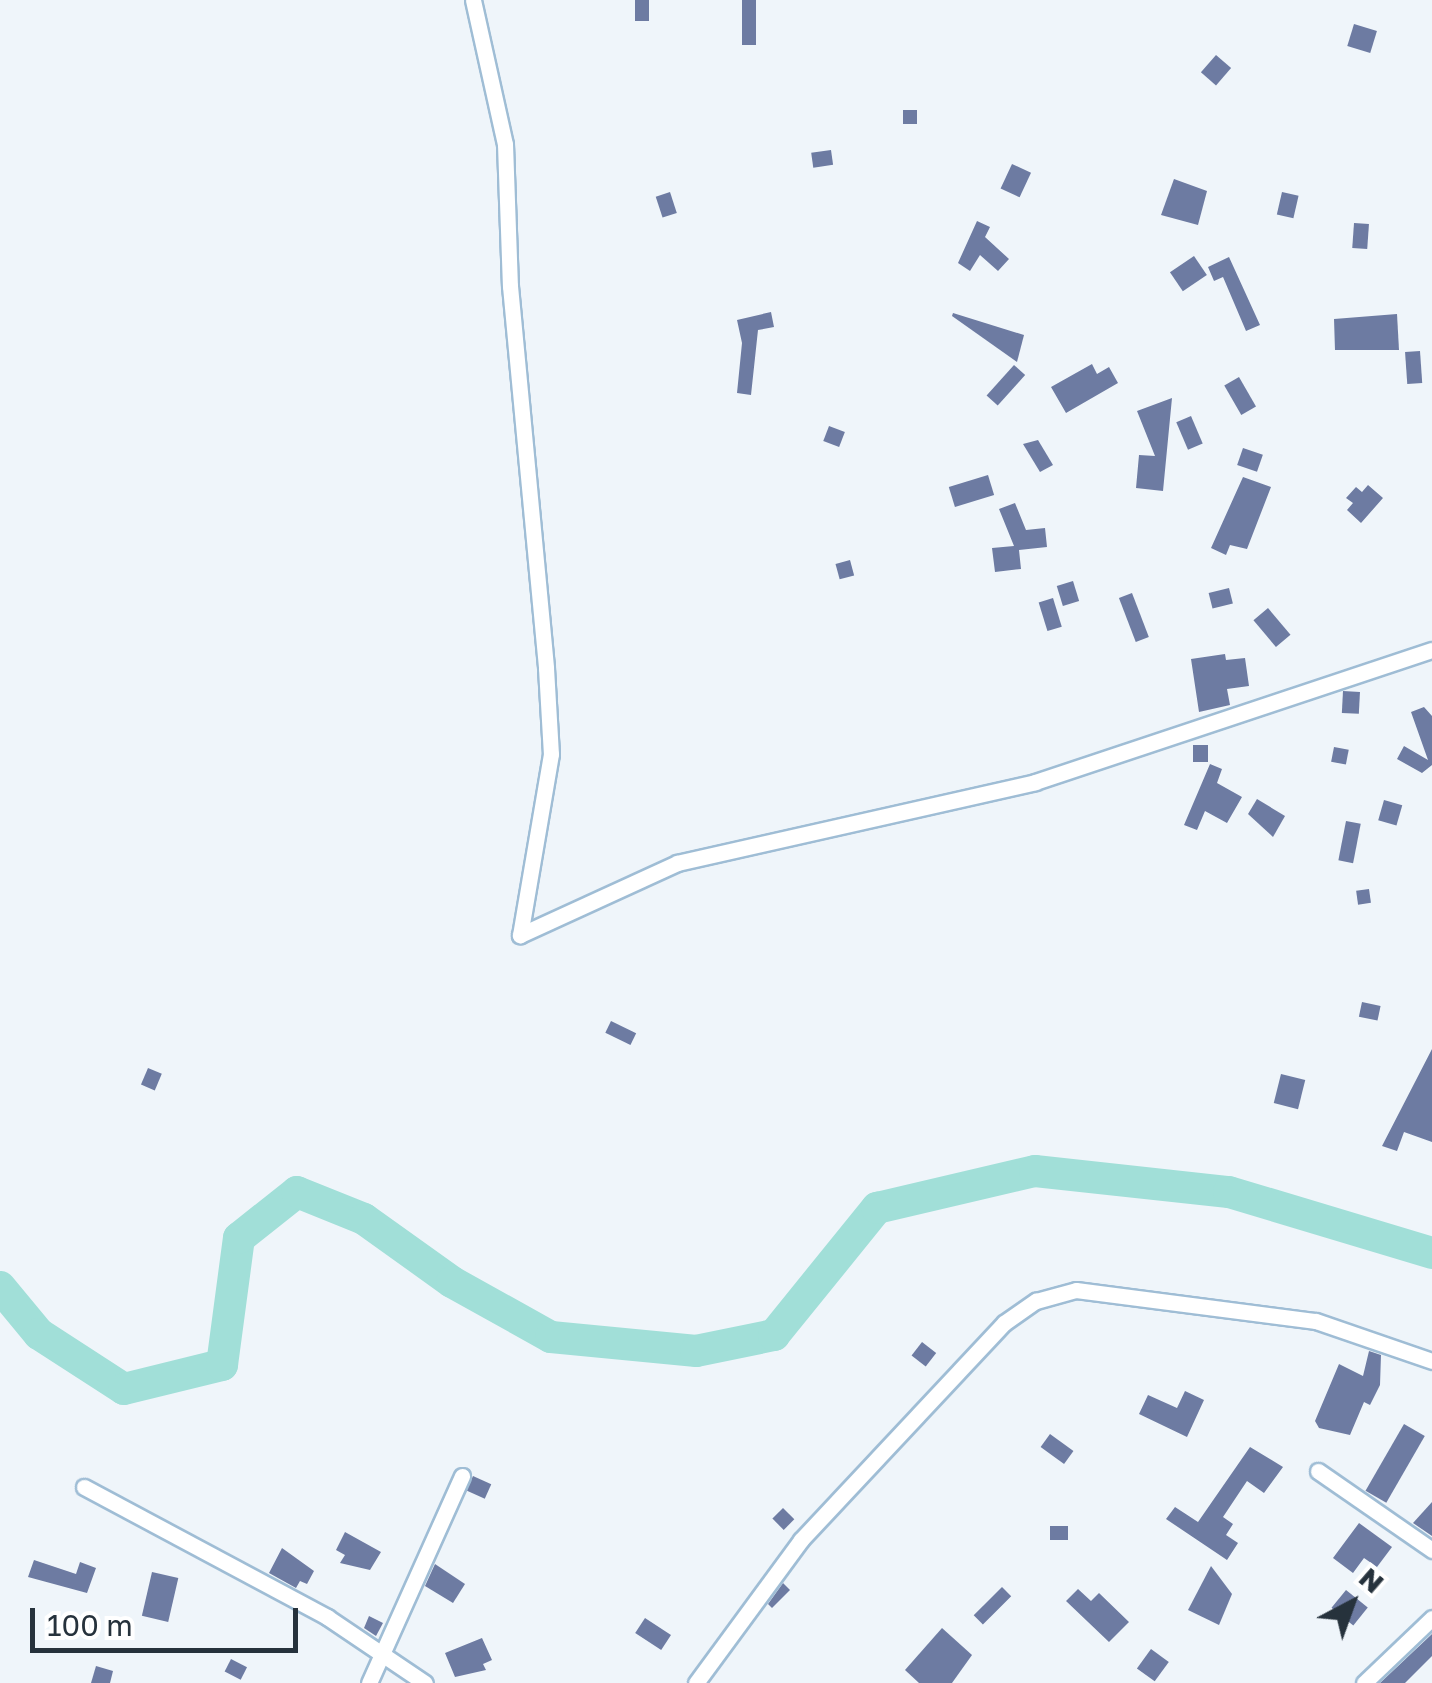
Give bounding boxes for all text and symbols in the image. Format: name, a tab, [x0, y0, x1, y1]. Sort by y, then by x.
north arrow	[1302, 1553, 1402, 1653]
text: N	[1353, 1561, 1391, 1599]
scale bar	[35, 1588, 302, 1650]
text: 100 m	[47, 1607, 133, 1643]

